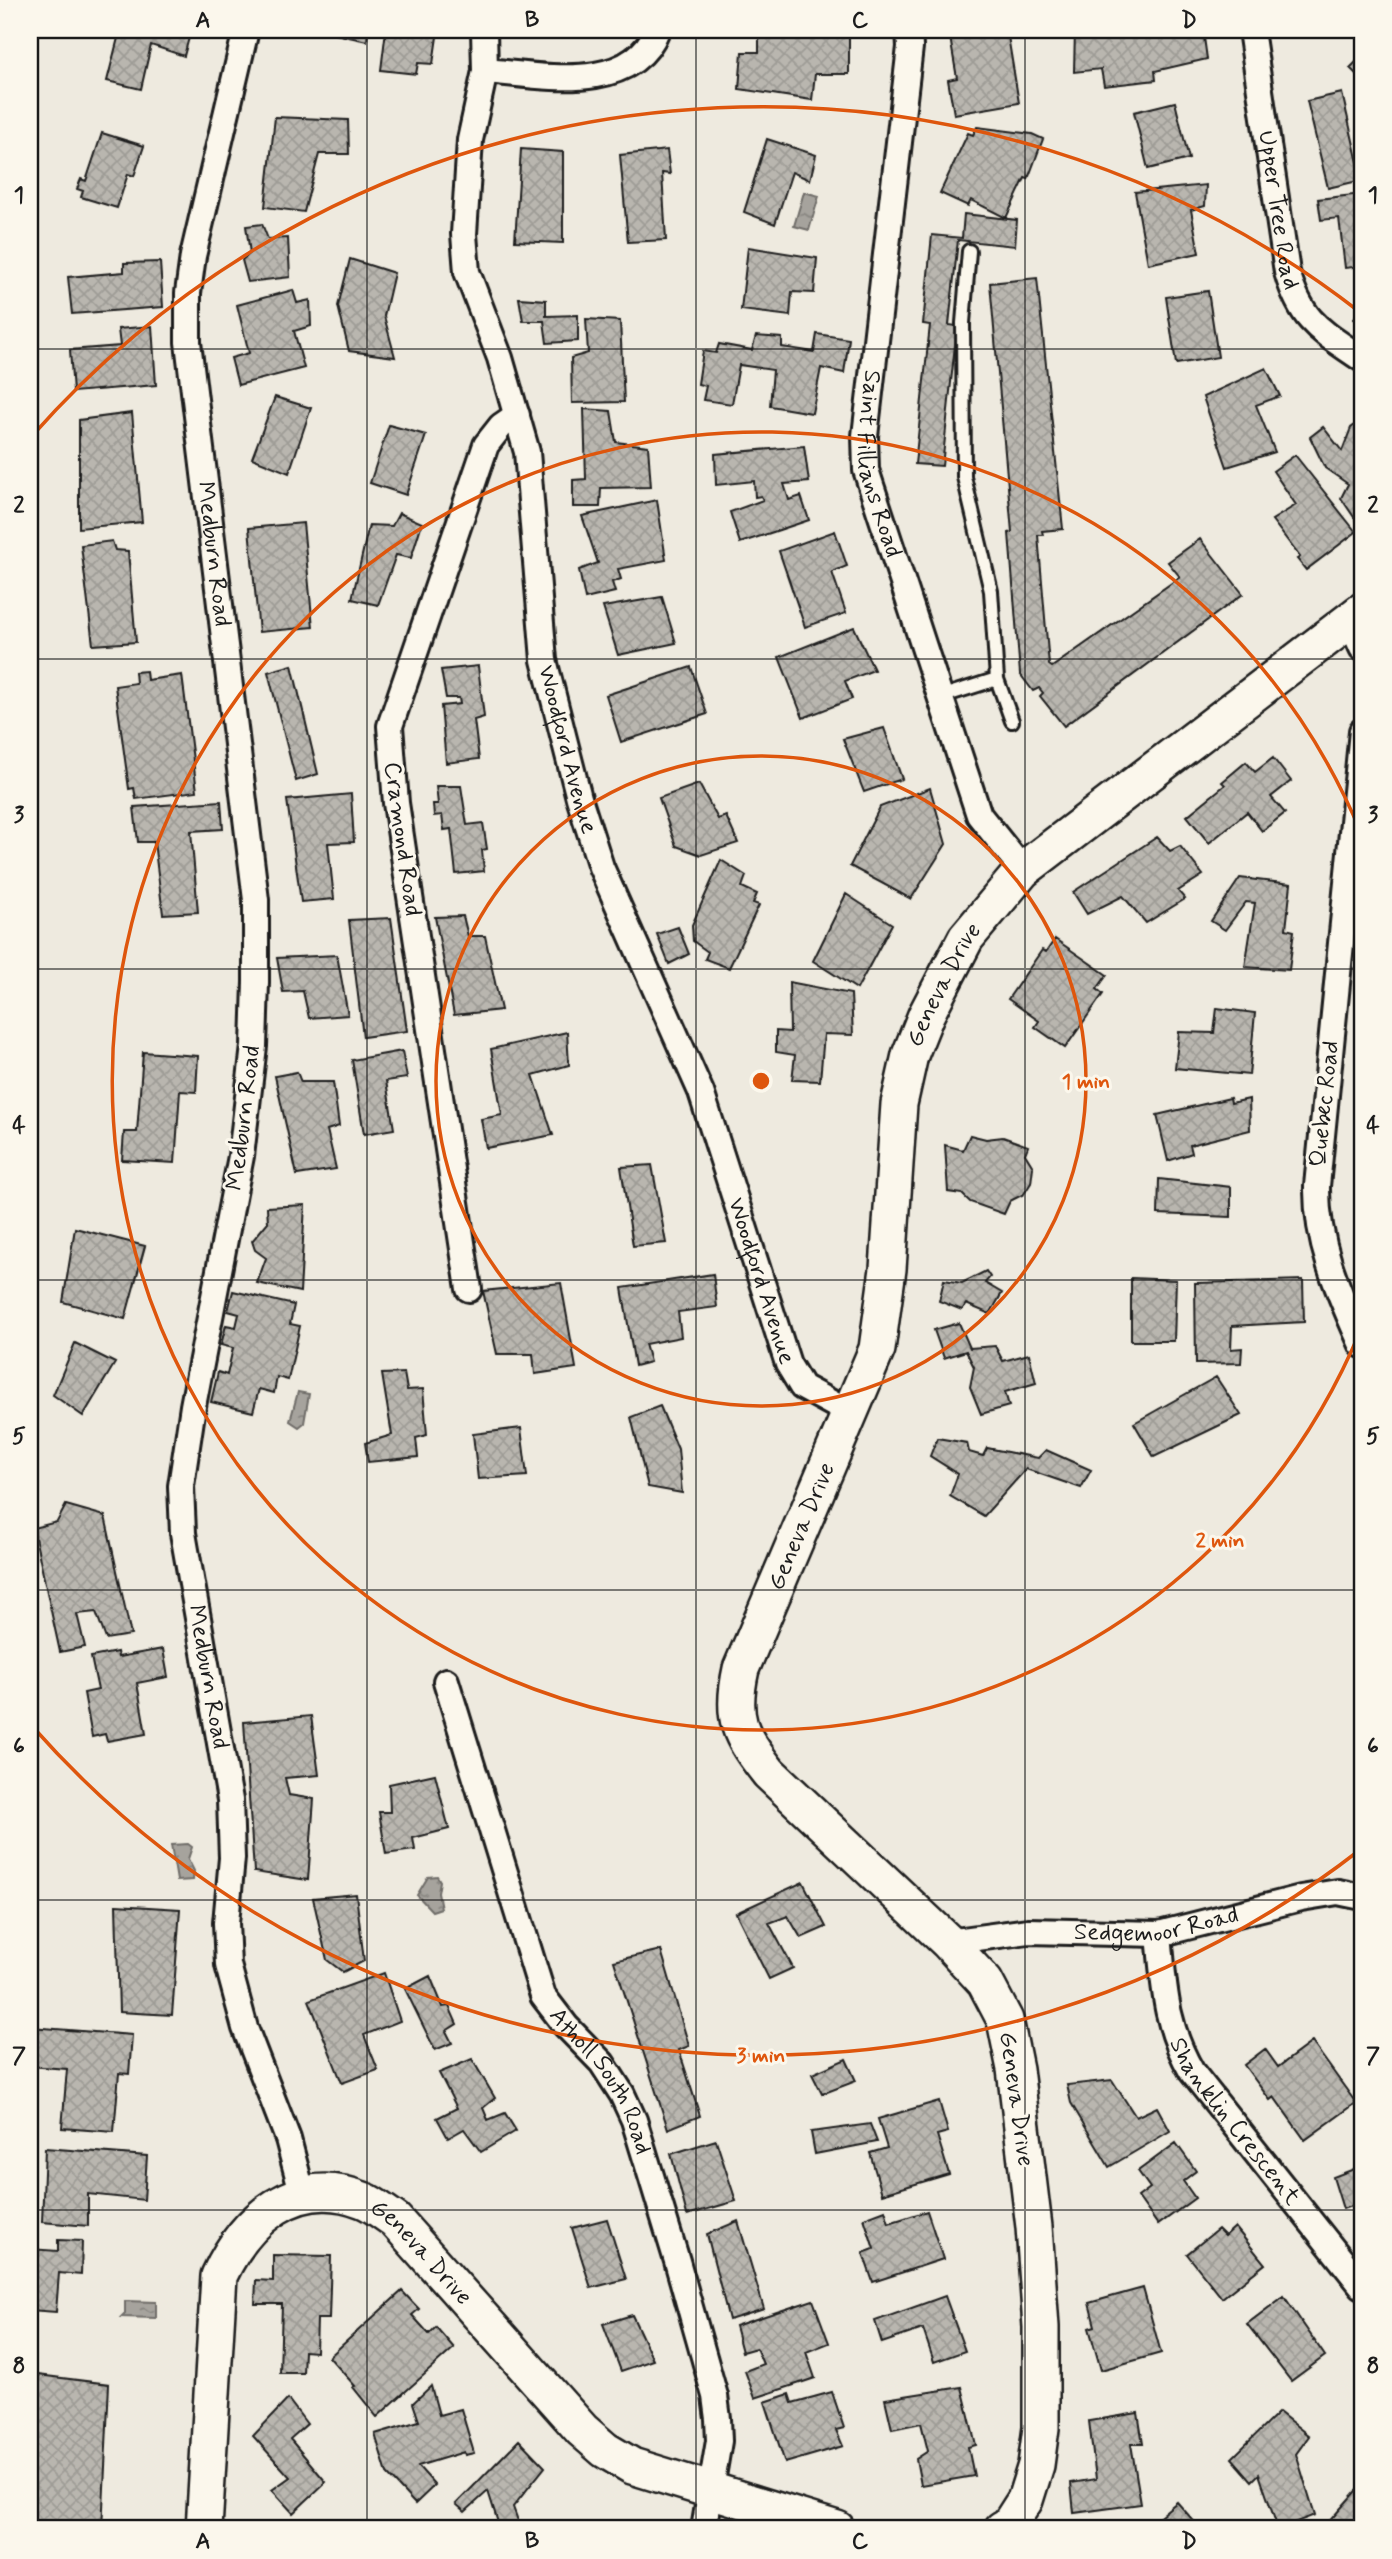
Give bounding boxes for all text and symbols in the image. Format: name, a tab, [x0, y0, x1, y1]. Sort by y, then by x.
text: A	[195, 6, 211, 36]
text: B	[525, 6, 540, 36]
text: C	[852, 6, 869, 36]
text: D	[1181, 6, 1197, 36]
street label: Upper Tree Road	[1251, 128, 1307, 294]
text: 1	[14, 181, 24, 211]
text: 1	[1368, 181, 1378, 211]
street label: Saint Fillians Road	[849, 368, 909, 561]
street label: Medburn Road	[190, 480, 238, 628]
text: 2	[13, 491, 25, 521]
text: 2	[1367, 491, 1379, 521]
street label: Woodford Avenue	[530, 662, 605, 838]
street label: Cramond Road	[376, 760, 428, 918]
text: 3	[14, 801, 25, 831]
text: 3	[1368, 801, 1379, 831]
street label: Geneva Drive	[899, 916, 988, 1051]
street label: Quebec Road	[1303, 1039, 1347, 1169]
street label: Medburn Road	[220, 1044, 268, 1192]
text: 1 min	[1062, 1068, 1110, 1096]
centre of rings	[749, 1069, 773, 1093]
text: 4	[12, 1111, 26, 1141]
text: 4	[1366, 1111, 1380, 1141]
street label: Woodford Avenue	[720, 1194, 803, 1368]
text: 5	[12, 1422, 26, 1452]
text: 5	[1366, 1422, 1380, 1452]
street label: Geneva Drive	[761, 1458, 842, 1595]
text: 2 min	[1195, 1527, 1245, 1555]
street label: Medburn Road	[180, 1602, 236, 1751]
text: 6	[13, 1732, 25, 1762]
text: 6	[1367, 1732, 1379, 1762]
street label: Sedgemoor Road	[1074, 1899, 1242, 1951]
street label: Atholl South Road	[542, 2001, 659, 2158]
street label: Geneva Drive	[991, 2030, 1041, 2168]
street label: Shanklin Crescent	[1162, 2033, 1307, 2212]
text: 7	[12, 2042, 26, 2072]
text: 3 min	[737, 2042, 785, 2070]
text: 7	[1366, 2042, 1380, 2072]
street label: Geneva Drive	[364, 2192, 479, 2312]
text: 8	[13, 2352, 25, 2382]
text: 8	[1367, 2352, 1379, 2382]
text: A	[195, 2527, 211, 2557]
text: B	[525, 2527, 540, 2557]
text: C	[852, 2527, 869, 2557]
text: D	[1181, 2527, 1197, 2557]

